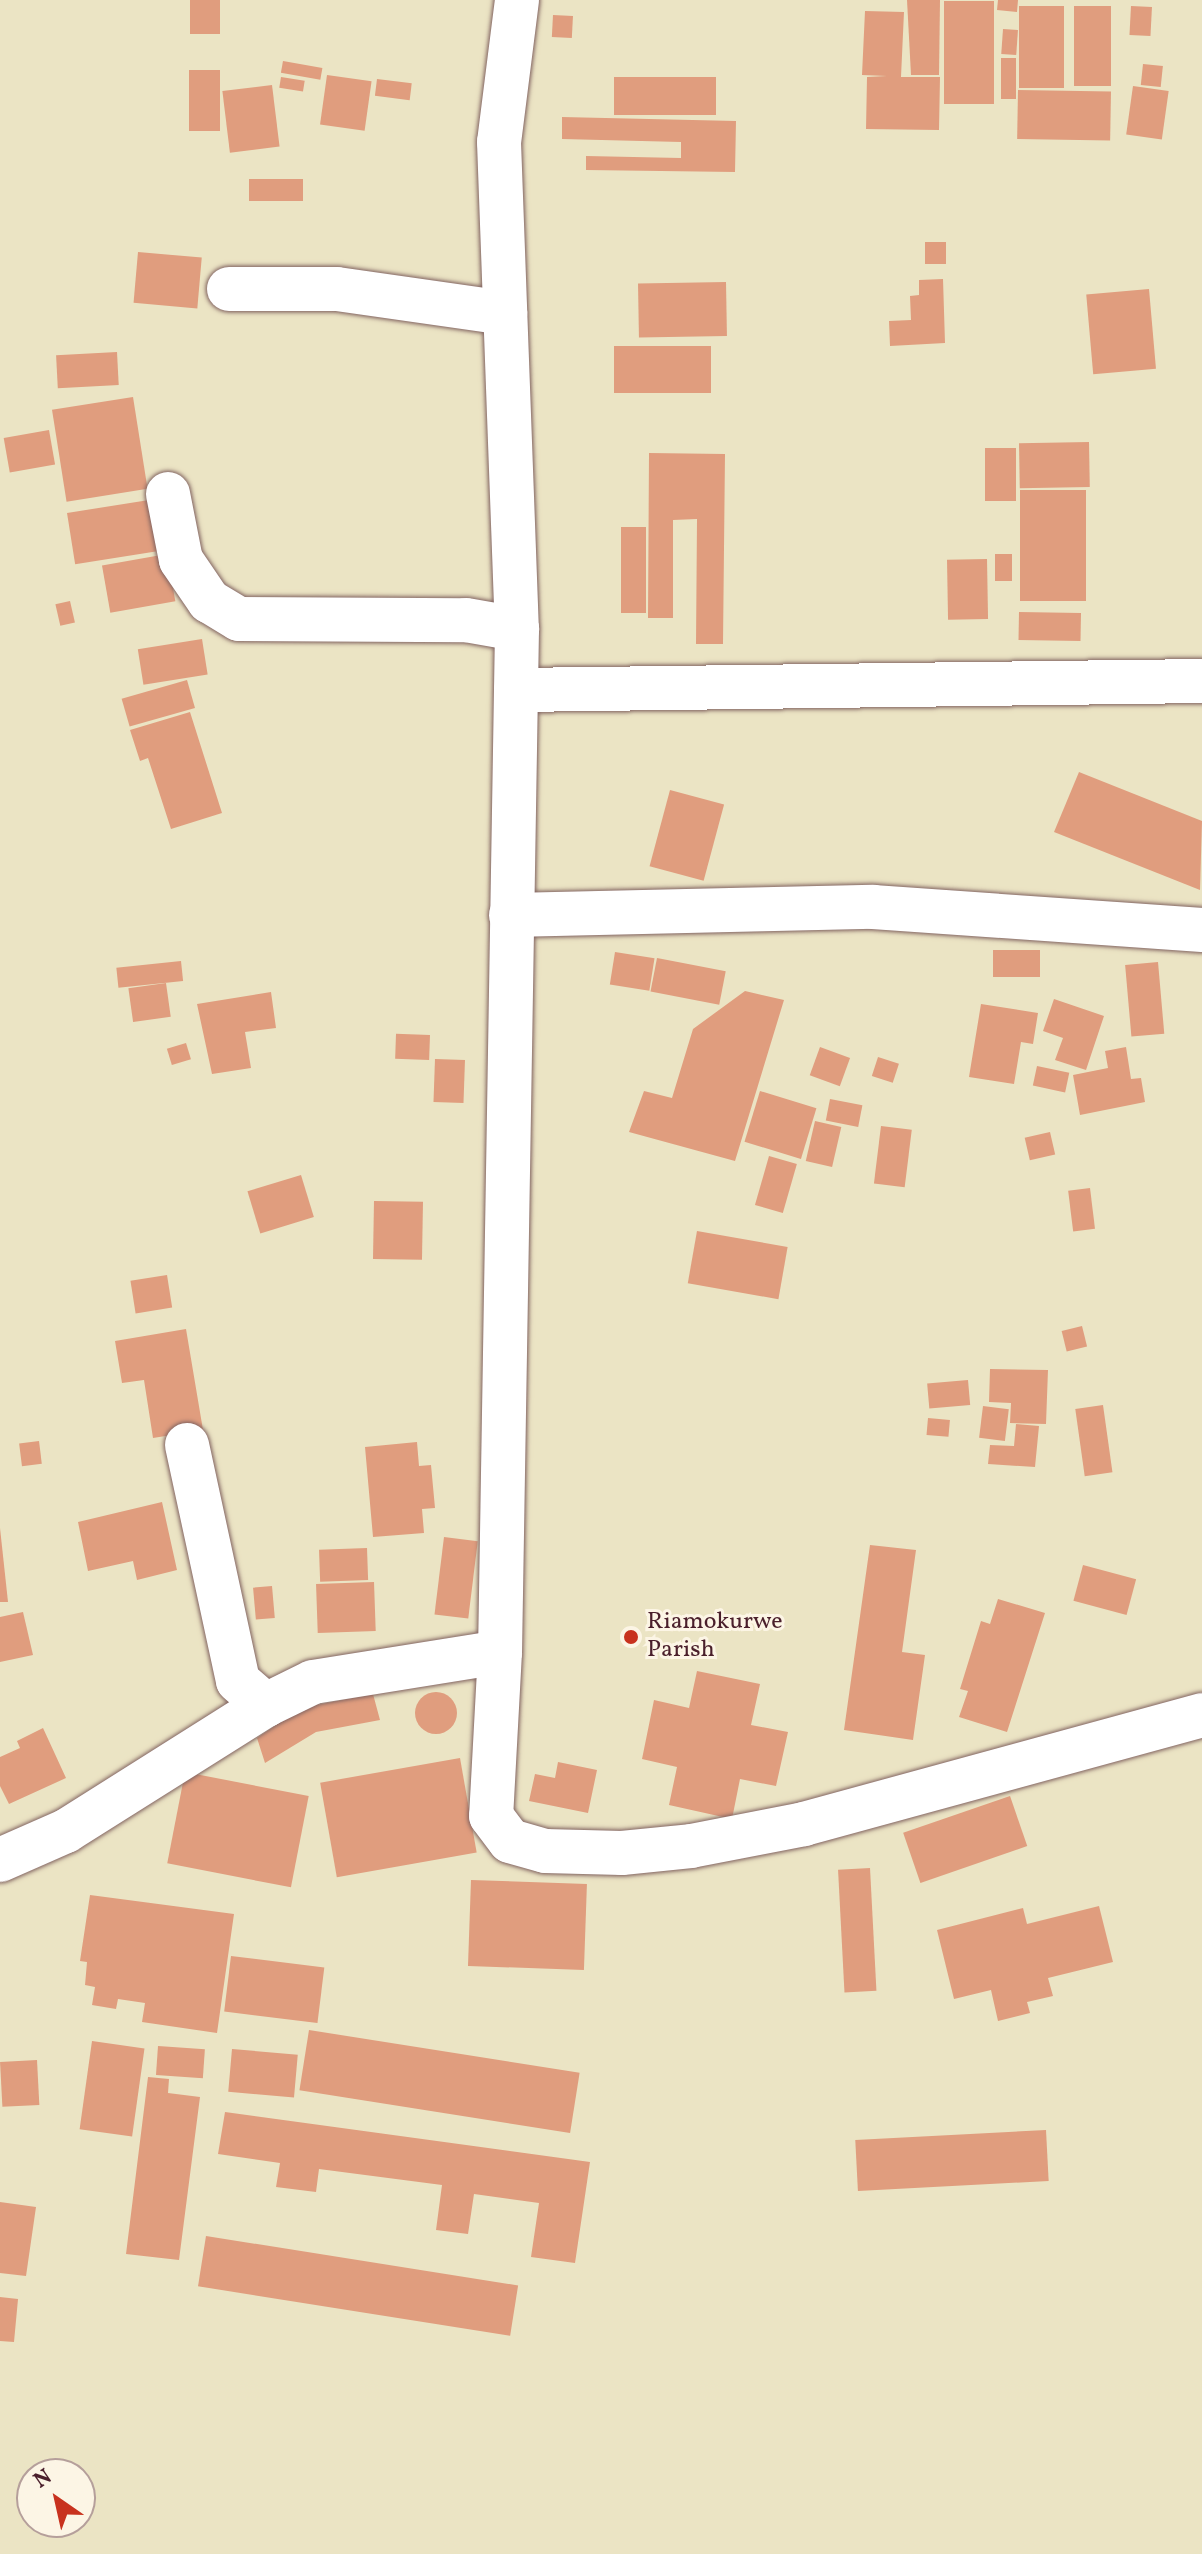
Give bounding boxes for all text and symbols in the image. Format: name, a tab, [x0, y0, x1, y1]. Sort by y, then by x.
place label: Riamokurwe Parish	[647, 1609, 783, 1665]
marker: Riamokurwe Parish	[622, 1628, 640, 1646]
north arrow	[16, 2458, 96, 2538]
text: N	[28, 2462, 59, 2497]

